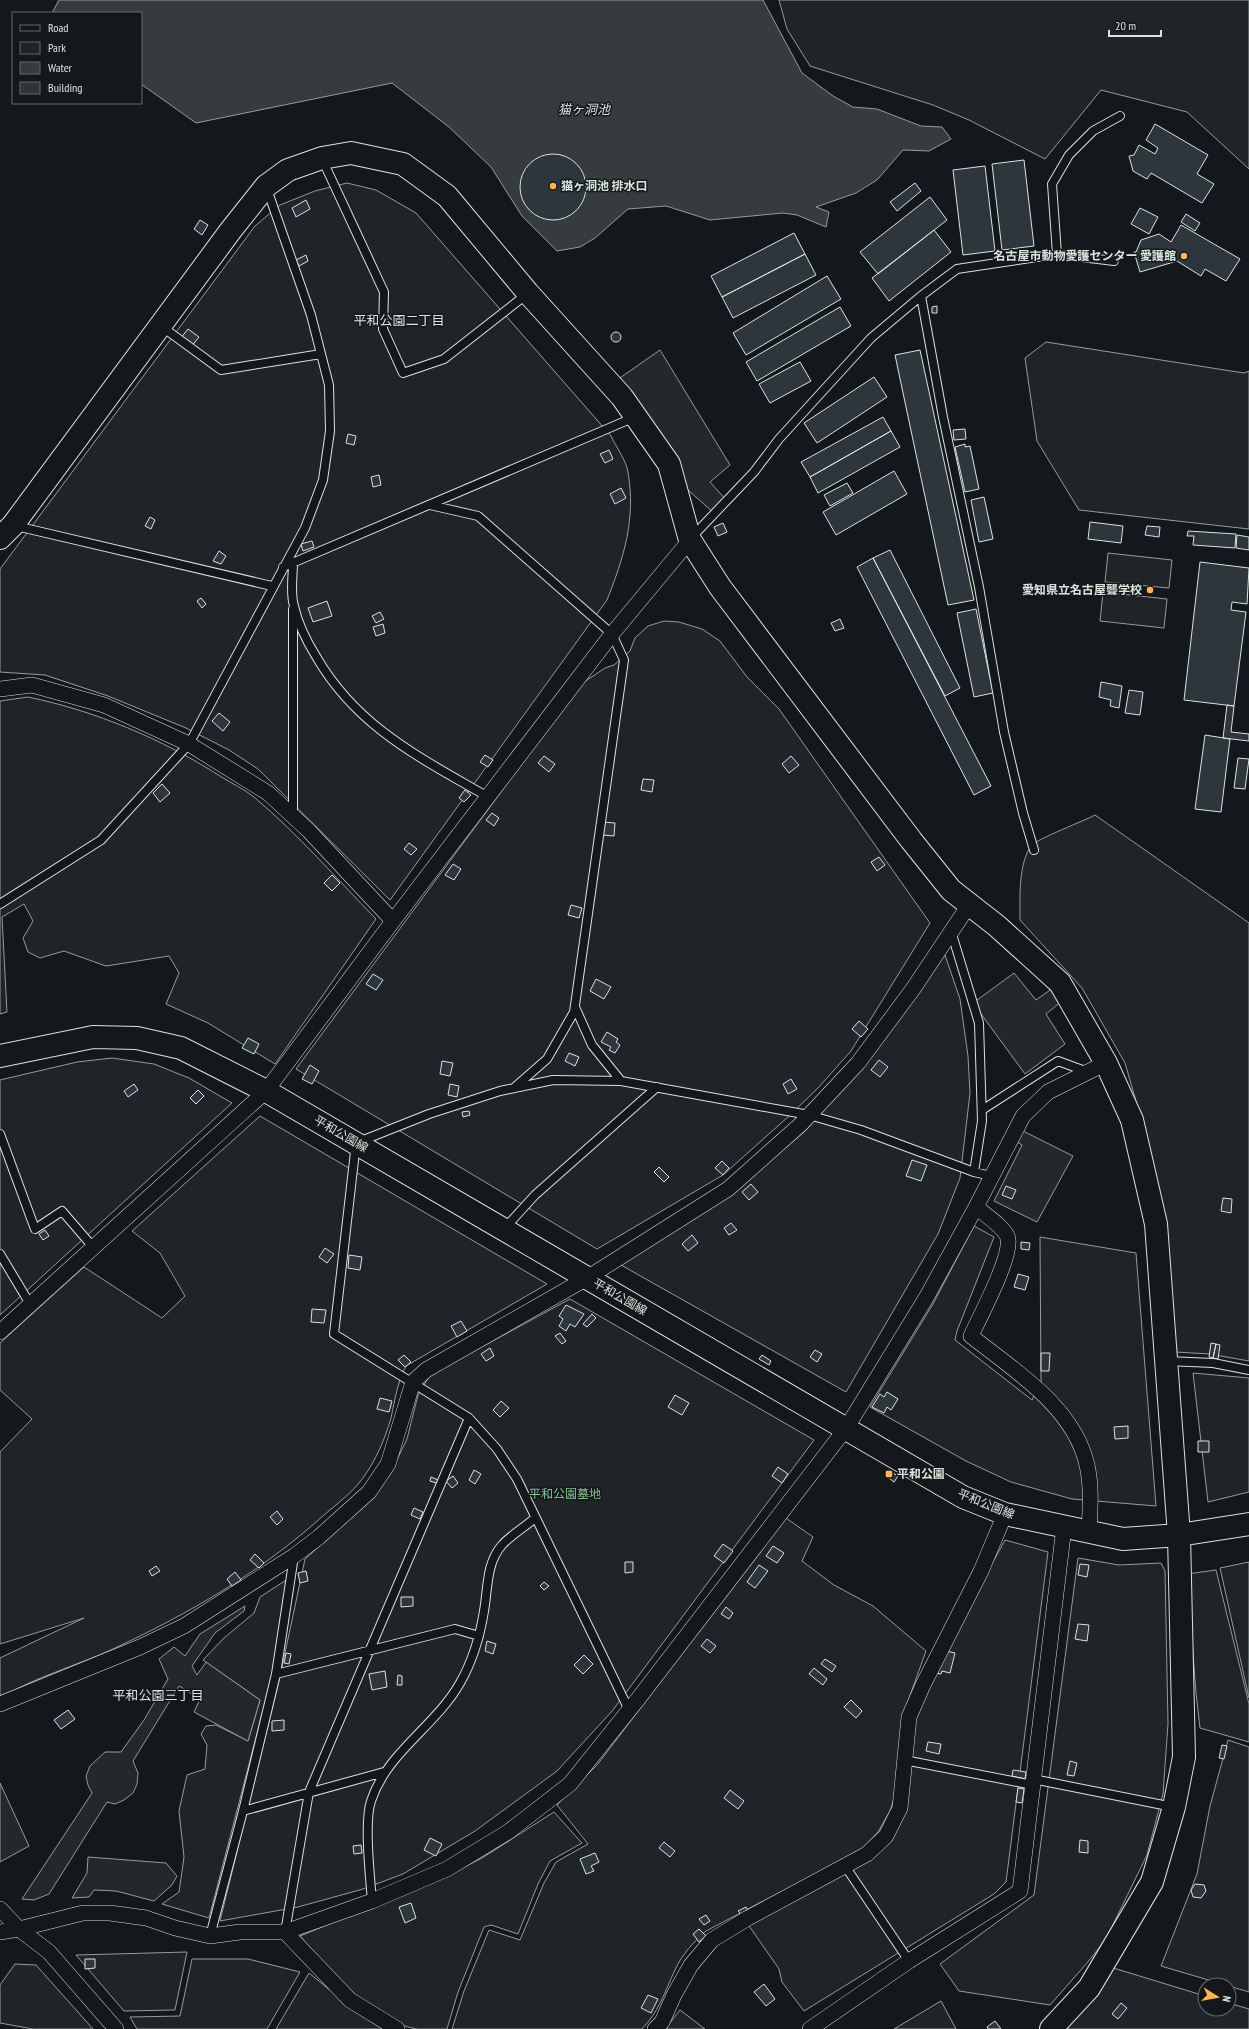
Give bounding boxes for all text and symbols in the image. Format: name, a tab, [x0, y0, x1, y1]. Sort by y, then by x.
legend	[12, 12, 142, 104]
scale bar	[1109, 12, 1161, 38]
text: 20 m	[1115, 18, 1136, 33]
text: Road	[48, 20, 68, 35]
text: Park	[48, 40, 66, 55]
text: Water	[48, 60, 73, 75]
text: Building	[48, 80, 83, 95]
water label: 猫ヶ洞池	[558, 101, 612, 118]
place label: 猫ヶ洞池 排水口	[561, 178, 647, 193]
marker: 猫ヶ洞池 排水口	[548, 181, 558, 191]
place label: 名古屋市動物愛護センター 愛護館	[994, 248, 1176, 263]
marker: 名古屋市動物愛護センター 愛護館	[1179, 251, 1189, 261]
district label: 平和公園二丁目	[353, 312, 445, 329]
place label: 愛知県立名古屋聾学校	[1022, 582, 1142, 597]
marker: 愛知県立名古屋聾学校	[1145, 585, 1155, 595]
street label: 平和公園線	[312, 1112, 371, 1155]
street label: 平和公園線	[591, 1275, 650, 1318]
place label: 平和公園	[897, 1466, 945, 1481]
marker: 平和公園	[884, 1469, 894, 1479]
street label: 平和公園線	[956, 1485, 1017, 1522]
park label: 平和公園墓地	[529, 1486, 601, 1501]
district label: 平和公園三丁目	[112, 1687, 204, 1704]
north arrow	[1197, 1977, 1237, 2017]
text: N	[1219, 1995, 1234, 2003]

